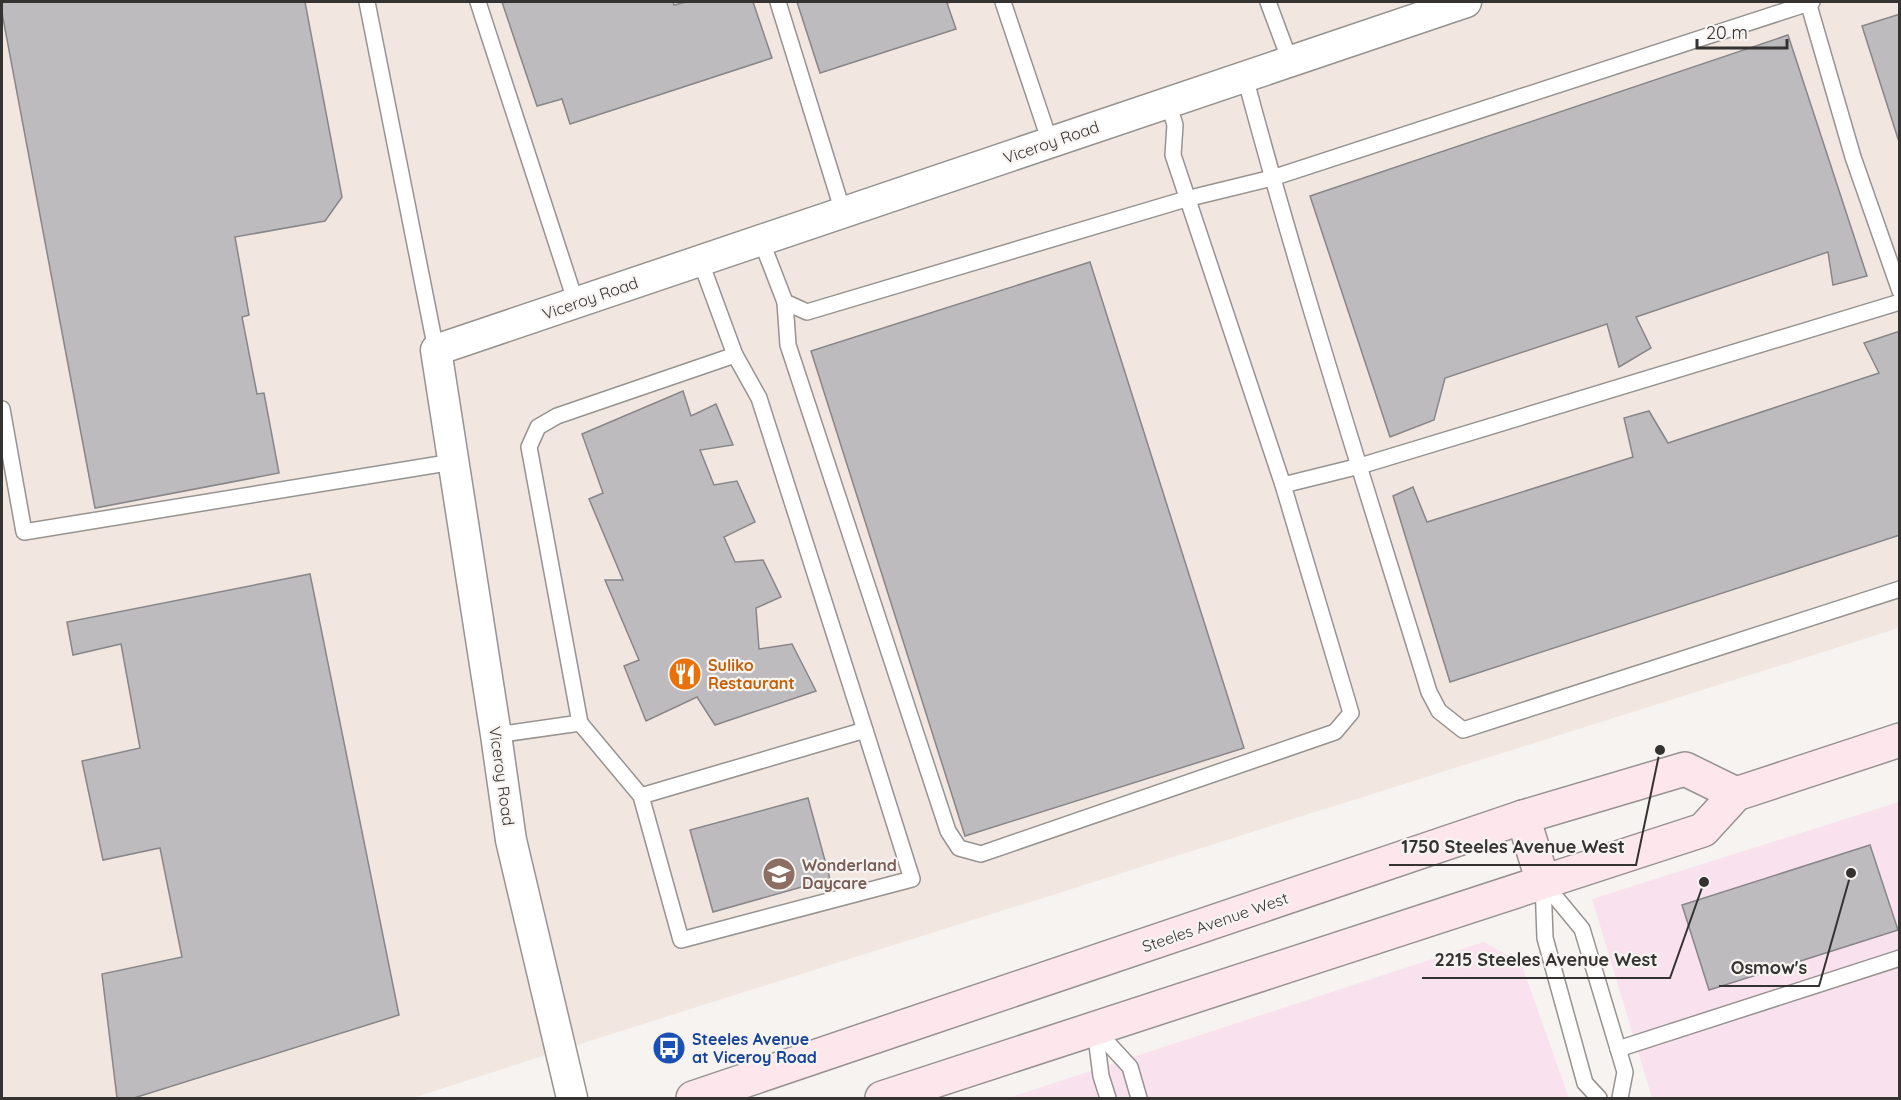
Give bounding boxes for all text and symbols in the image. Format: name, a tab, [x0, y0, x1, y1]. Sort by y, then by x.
scale bar	[1697, 12, 1787, 50]
text: 20 m	[1706, 21, 1748, 44]
street label: Viceroy Road	[1000, 116, 1102, 168]
street label: Viceroy Road	[539, 272, 641, 324]
place label: Suliko Restaurant	[708, 655, 795, 693]
restaurant icon: Suliko Restaurant	[667, 656, 703, 692]
street label: Viceroy Road	[485, 725, 519, 827]
callout: 1750 Steeles Avenue West	[1389, 829, 1636, 865]
text: 1750 Steeles Avenue West	[1401, 835, 1625, 858]
place label: Wonderland Daycare	[802, 855, 897, 893]
school or university icon: Wonderland Daycare	[761, 856, 797, 892]
street label: Steeles Avenue West	[1139, 888, 1291, 956]
callout: 2215 Steeles Avenue West	[1422, 942, 1670, 978]
text: 2215 Steeles Avenue West	[1434, 948, 1658, 971]
callout: Osmow's	[1719, 950, 1819, 986]
text: Osmow's	[1731, 956, 1808, 979]
place label: Steeles Avenue at Viceroy Road	[692, 1029, 817, 1067]
bus stop icon: Steeles Avenue at Viceroy Road	[651, 1030, 687, 1066]

